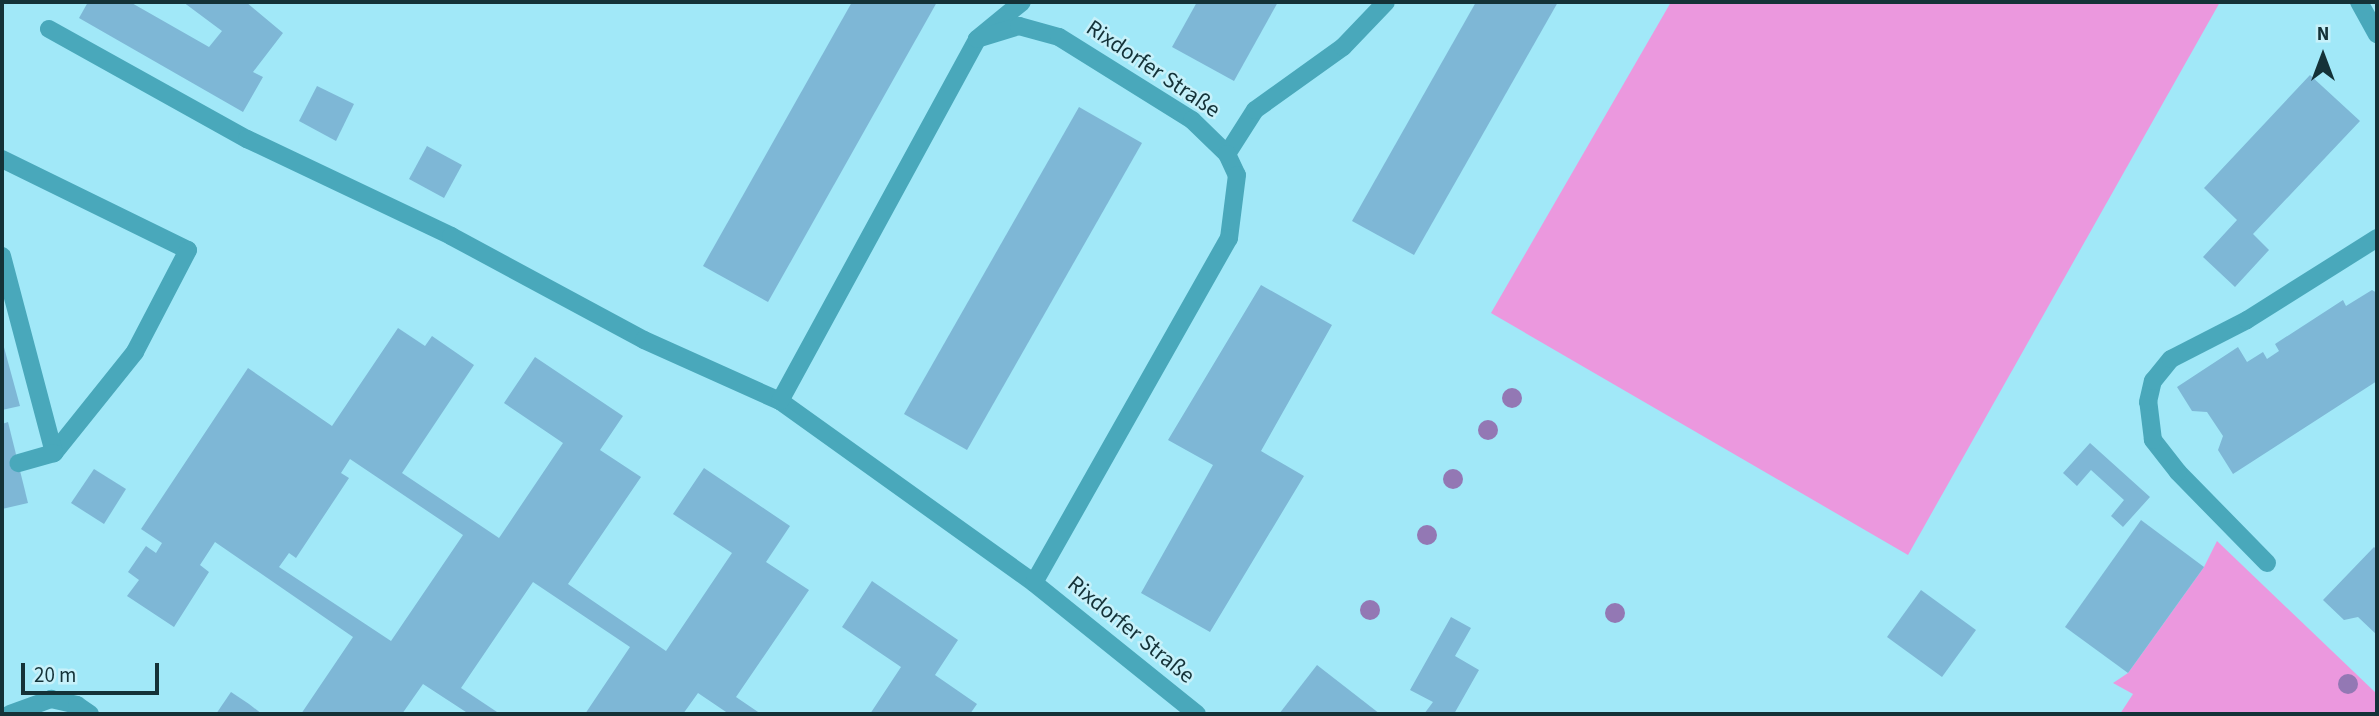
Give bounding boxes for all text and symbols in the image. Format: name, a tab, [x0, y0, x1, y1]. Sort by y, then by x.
street label: Rixdorfer Straße	[1081, 14, 1225, 124]
north arrow	[2288, 21, 2358, 91]
text: N	[2317, 21, 2329, 48]
street label: Rixdorfer Straße	[1062, 570, 1200, 690]
scale bar	[24, 650, 163, 694]
text: 20 m	[34, 660, 76, 690]

